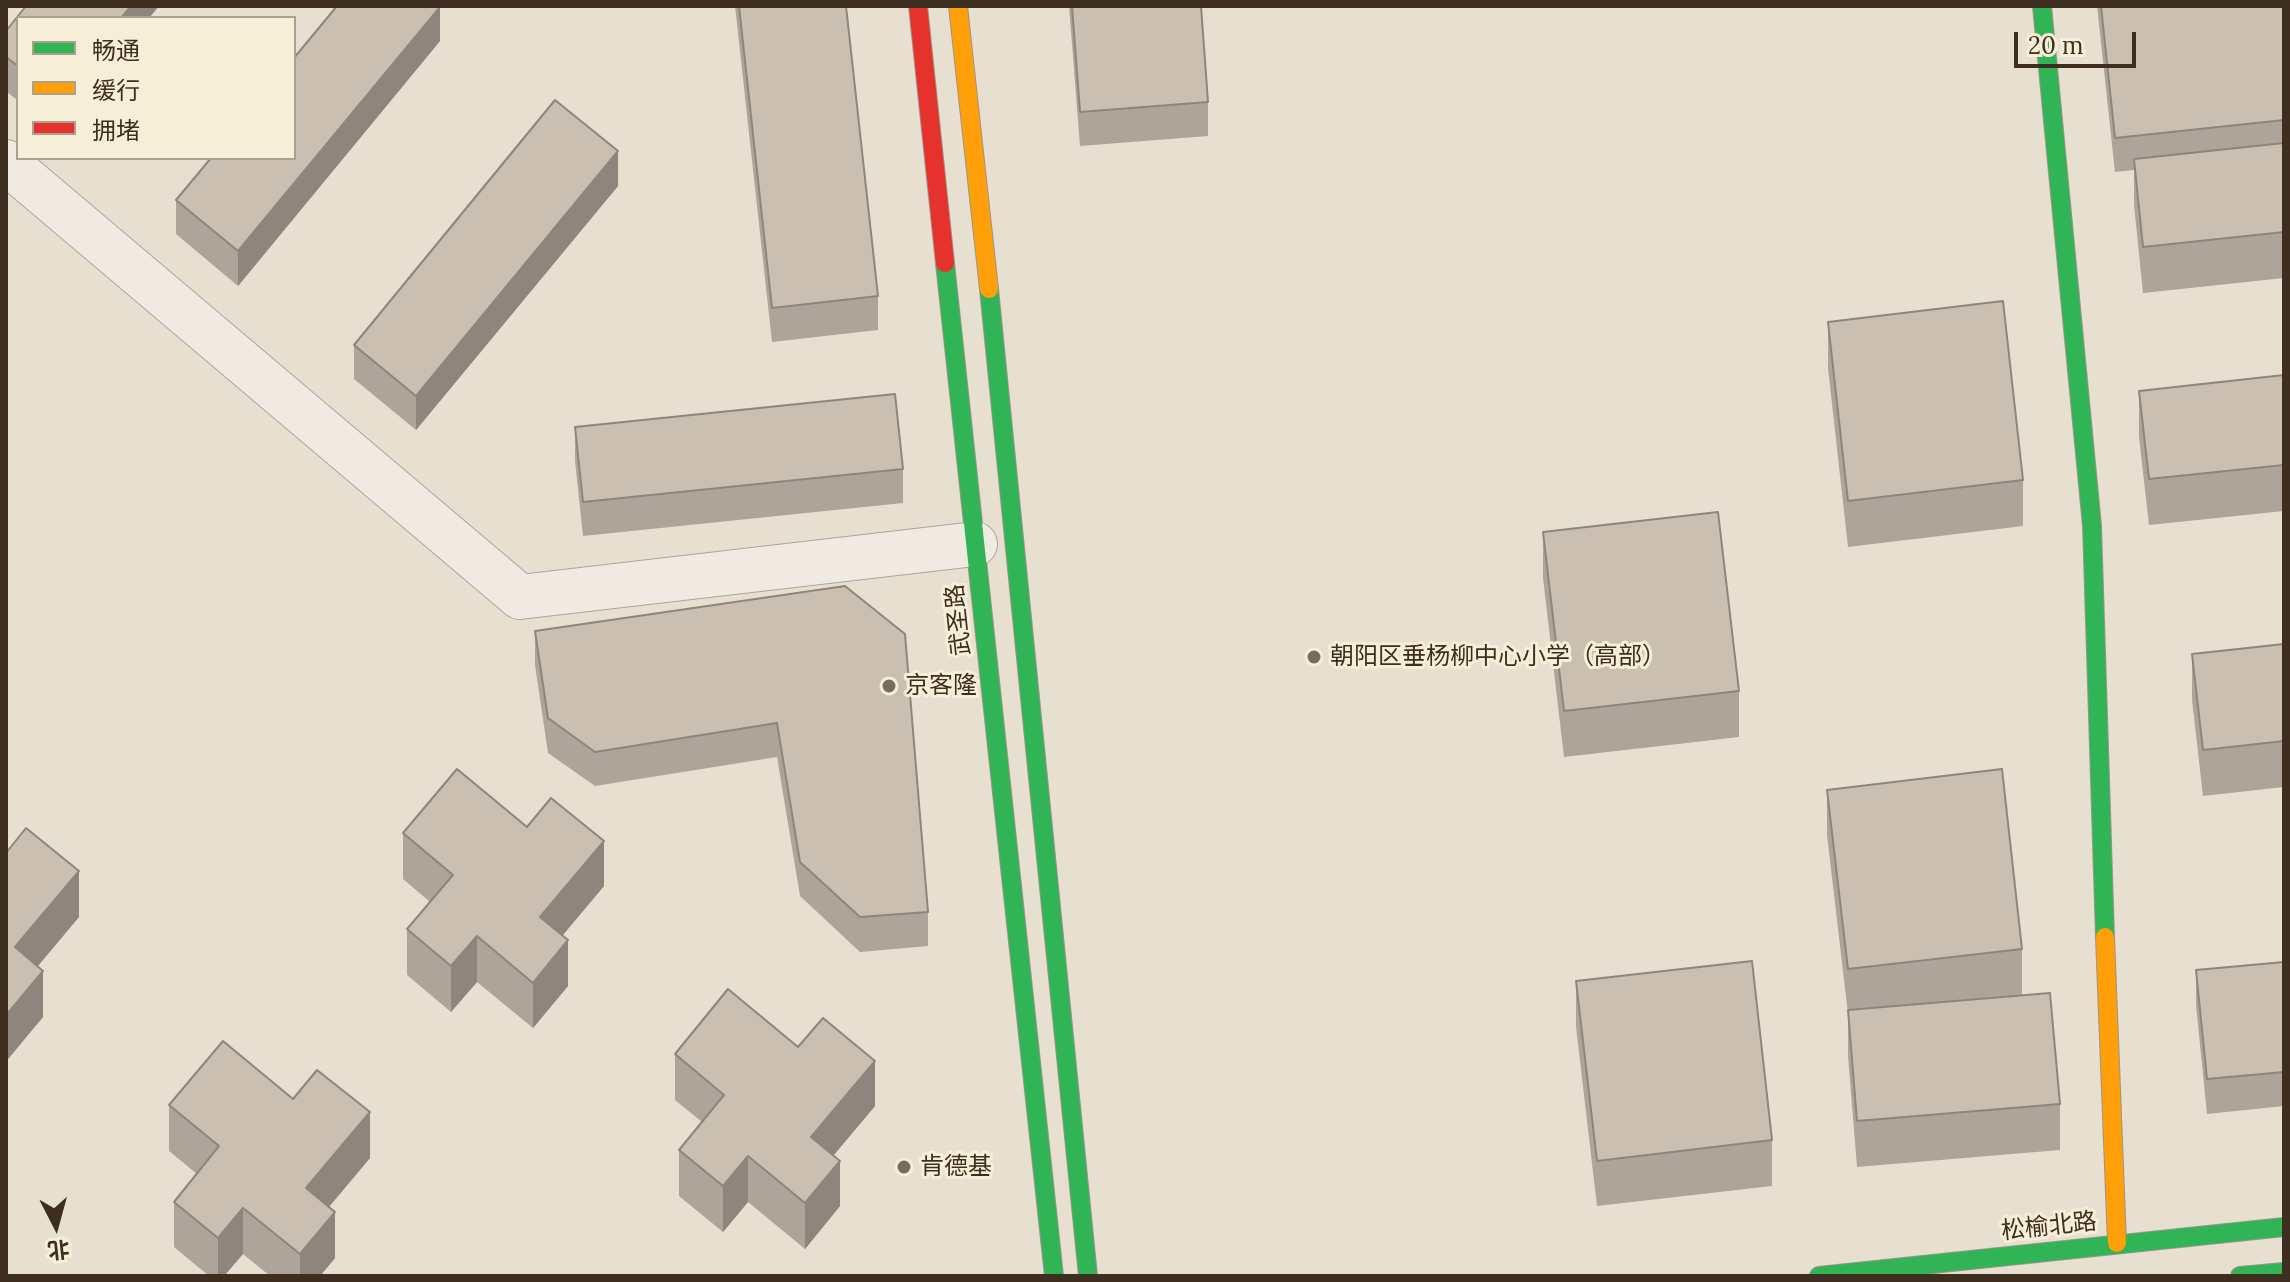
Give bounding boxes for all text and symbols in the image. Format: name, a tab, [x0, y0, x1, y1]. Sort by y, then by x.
legend	[16, 16, 296, 160]
scale bar	[2018, 16, 2140, 66]
text: 20 m	[2028, 30, 2084, 61]
text: 畅通	[92, 35, 140, 66]
text: 缓行	[92, 75, 140, 106]
text: 拥堵	[92, 115, 140, 146]
street label: 武圣路	[941, 583, 977, 657]
place label: 朝阳区垂杨柳中心小学（高部）	[1330, 643, 1666, 671]
marker: 朝阳区垂杨柳中心小学（高部）	[1305, 648, 1323, 666]
place label: 京客隆	[905, 672, 977, 700]
marker: 京客隆	[880, 677, 898, 695]
place label: 肯德基	[920, 1153, 992, 1181]
marker: 肯德基	[895, 1158, 913, 1176]
north arrow	[16, 1186, 96, 1266]
street label: 松榆北路	[2000, 1208, 2098, 1246]
text: 北	[46, 1235, 71, 1265]

